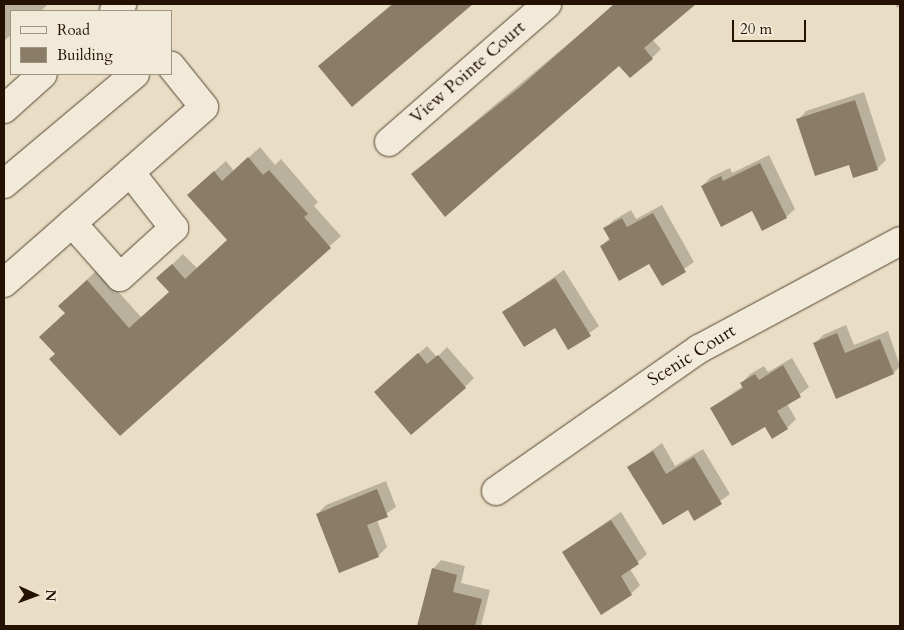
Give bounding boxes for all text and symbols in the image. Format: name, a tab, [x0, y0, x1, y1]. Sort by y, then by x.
legend	[10, 10, 172, 75]
scale bar	[734, 10, 808, 42]
street label: View Pointe Court	[406, 17, 530, 129]
text: 20 m	[740, 19, 772, 39]
text: Road	[57, 20, 90, 40]
text: Building	[57, 45, 113, 65]
street label: Scenic Court	[644, 321, 740, 391]
north arrow	[10, 570, 60, 620]
text: N	[41, 589, 60, 602]

